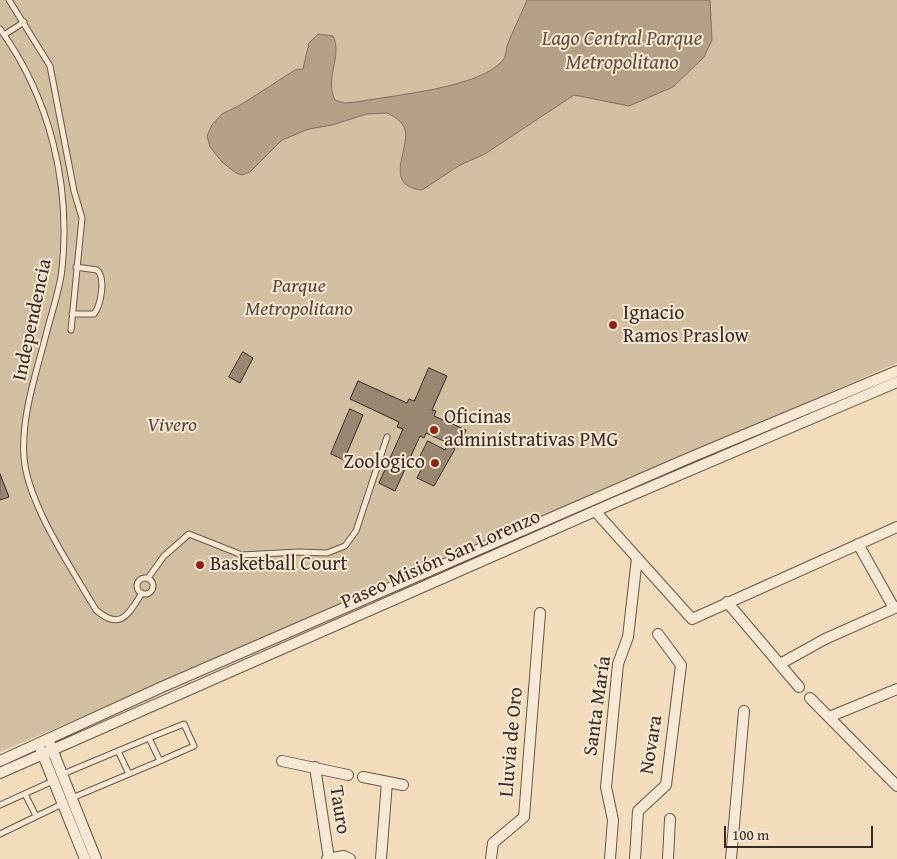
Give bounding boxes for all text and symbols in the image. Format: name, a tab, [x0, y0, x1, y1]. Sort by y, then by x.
water label: Lago Central Parque Metropolitano	[542, 27, 702, 77]
street label: Independencia	[8, 257, 58, 383]
park label: Parque Metropolitano	[245, 275, 353, 322]
place label: Ignacio Ramos Praslow	[623, 302, 749, 349]
marker: Ignacio Ramos Praslow	[607, 319, 619, 331]
place label: Oficinas administrativas PMG	[444, 406, 618, 453]
park label: Vivero	[147, 414, 197, 438]
marker: Oficinas administrativas PMG	[428, 424, 440, 436]
place label: Zoologico	[344, 451, 425, 475]
marker: Zoologico	[429, 457, 441, 469]
street label: Paseo Misión San Lorenzo	[338, 505, 544, 615]
place label: Basketball Court	[210, 553, 348, 577]
marker: Basketball Court	[194, 559, 206, 571]
street label: Santa María	[579, 655, 617, 757]
street label: Lluvia de Oro	[495, 686, 529, 798]
street label: Novara	[636, 714, 668, 776]
street label: Tauro	[323, 784, 355, 836]
scale bar	[727, 816, 876, 848]
text: 100 m	[732, 824, 769, 845]

